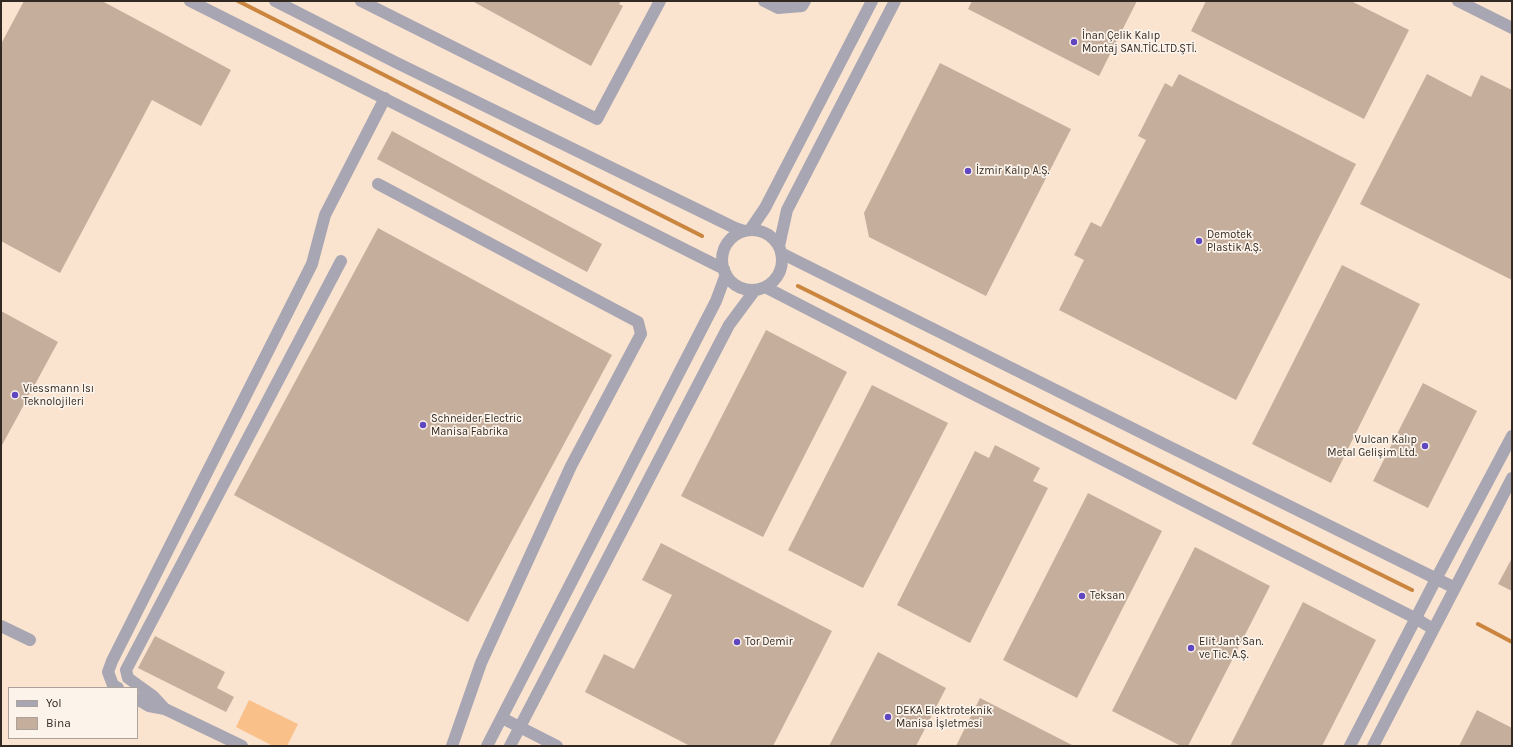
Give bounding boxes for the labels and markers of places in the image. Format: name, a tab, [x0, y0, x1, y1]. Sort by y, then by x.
place label: İnan Çelik Kalıp Montaj SAN.TİC.LTD.ŞTİ.	[1082, 29, 1197, 55]
marker: İnan Çelik Kalıp Montaj SAN.TİC.LTD.ŞTİ.	[1069, 37, 1079, 47]
place label: İzmir Kalıp A.Ş.	[976, 164, 1049, 178]
marker: İzmir Kalıp A.Ş.	[963, 166, 973, 176]
place label: Demotek Plastik A.Ş.	[1207, 228, 1261, 254]
marker: Demotek Plastik A.Ş.	[1194, 236, 1204, 246]
place label: Viessmann Isı Teknolojileri	[23, 382, 94, 408]
marker: Viessmann Isı Teknolojileri	[10, 390, 20, 400]
place label: Schneider Electric Manisa Fabrika	[431, 412, 522, 438]
marker: Schneider Electric Manisa Fabrika	[418, 420, 428, 430]
place label: Vulcan Kalıp Metal Gelişim Ltd.	[1327, 433, 1417, 459]
marker: Vulcan Kalıp Metal Gelişim Ltd.	[1420, 441, 1430, 451]
place label: Teksan	[1090, 589, 1125, 603]
marker: Teksan	[1077, 591, 1087, 601]
place label: Tor Demir	[745, 635, 793, 649]
place label: Elit Jant San. ve Tic. A.Ş.	[1199, 635, 1263, 661]
marker: Tor Demir	[732, 637, 742, 647]
marker: Elit Jant San. ve Tic. A.Ş.	[1186, 643, 1196, 653]
place label: DEKA Elektroteknik Manisa İşletmesi	[896, 704, 992, 730]
marker: DEKA Elektroteknik Manisa İşletmesi	[883, 712, 893, 722]

